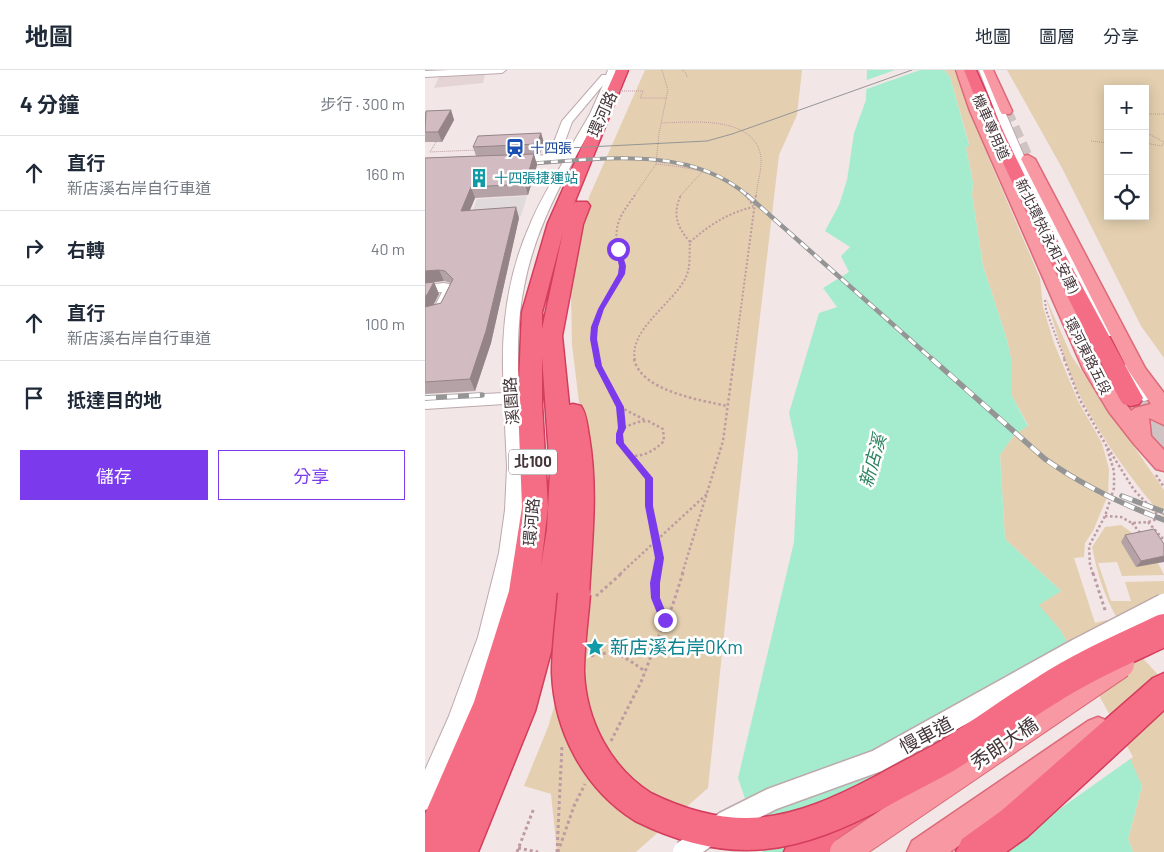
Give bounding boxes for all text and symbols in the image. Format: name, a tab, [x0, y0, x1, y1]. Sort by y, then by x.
text: 地圖	[25, 21, 73, 50]
text: 地圖	[975, 25, 1011, 47]
text: 圖層	[1039, 25, 1075, 47]
text: 分享	[1103, 25, 1139, 47]
map controls	[1104, 85, 1149, 220]
button: +	[1104, 85, 1149, 130]
street label: 環河路	[583, 88, 620, 140]
text: 4 分鐘	[20, 91, 79, 116]
street label: 機車專用道	[969, 91, 1013, 162]
text: 步行 · 300 m	[320, 94, 405, 113]
button: −	[1104, 130, 1149, 175]
station icon: 十四張	[504, 137, 526, 159]
place label: 十四張	[530, 139, 572, 156]
text: 直行	[67, 151, 105, 174]
icon: ahead	[20, 159, 48, 187]
text: 160 m	[366, 164, 405, 183]
building icon: 十四張捷運站	[468, 167, 490, 189]
place label: 十四張捷運站	[494, 169, 578, 186]
button: locate	[1104, 175, 1149, 220]
street label: 新北環快(永和-安康)	[1012, 176, 1083, 296]
text: 新店溪右岸自行車道	[67, 178, 211, 197]
icon: right	[20, 234, 48, 262]
text: 右轉	[67, 238, 105, 261]
route start	[607, 238, 630, 261]
text: 40 m	[371, 239, 405, 258]
text: 直行	[67, 301, 105, 324]
icon: ahead	[20, 309, 48, 337]
text: 100 m	[365, 314, 405, 333]
street label: 環河東路五段	[1062, 314, 1115, 397]
text: 新店溪右岸自行車道	[67, 328, 211, 347]
street label: 溪園路	[499, 376, 522, 426]
icon: arrive	[20, 384, 48, 412]
text: 抵達目的地	[67, 388, 162, 411]
water label: 新店溪	[854, 429, 891, 490]
button: 儲存	[20, 450, 208, 500]
button: 分享	[218, 450, 405, 500]
road number: 北100	[509, 450, 557, 474]
street label: 環河路	[519, 497, 542, 547]
route end	[654, 609, 677, 632]
place label: 新店溪右岸0Km	[610, 635, 743, 658]
place icon: 新店溪右岸0Km	[584, 636, 606, 658]
street label: 慢車道	[895, 711, 956, 758]
street label: 秀朗大橋	[966, 712, 1042, 773]

